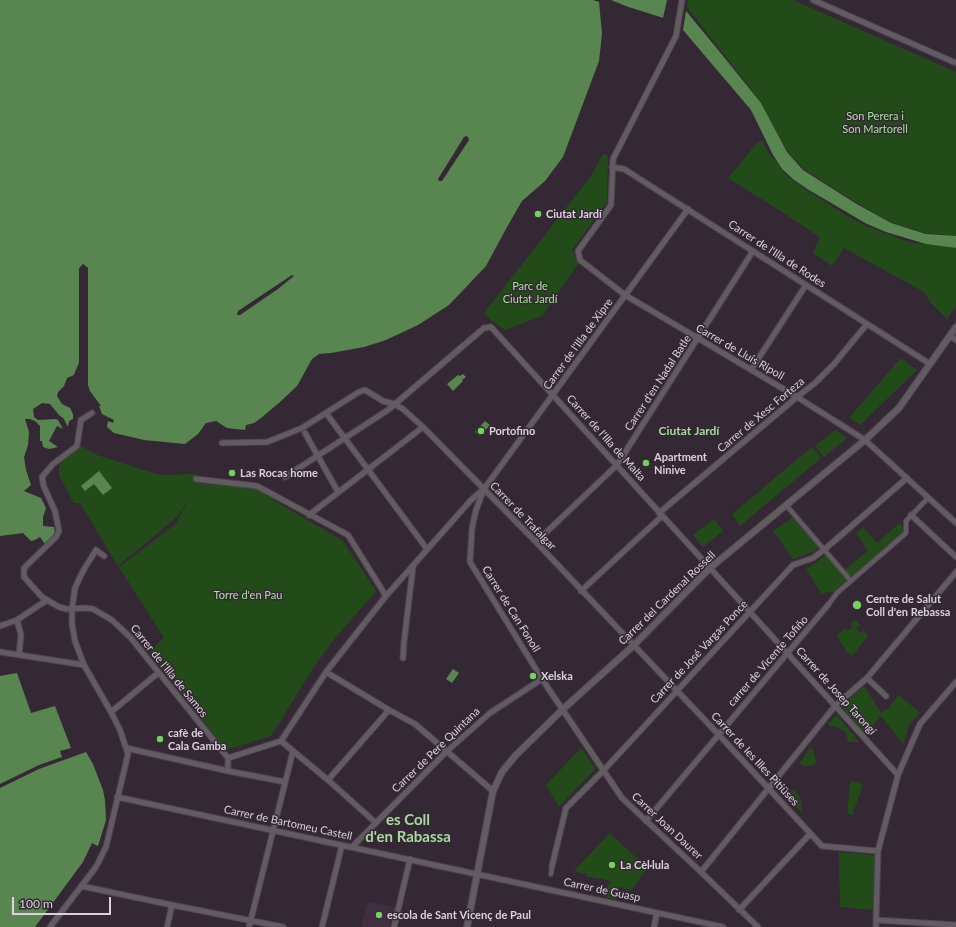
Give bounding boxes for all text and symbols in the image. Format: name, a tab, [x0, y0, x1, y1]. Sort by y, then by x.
park label: Son Perera i Son Martorell	[842, 109, 908, 135]
place label: Ciutat Jardí	[546, 207, 602, 221]
marker: Ciutat Jardí	[533, 209, 543, 219]
street label: Carrer de l'Illa de Rodes	[726, 218, 828, 290]
park label: Parc de Ciutat Jardí	[503, 279, 557, 305]
street label: Carrer de l'Illa de Xipre	[540, 296, 616, 392]
street label: Carrer de Lluís Ripoll	[694, 321, 786, 383]
street label: Carrer d'en Nadal Batle	[622, 333, 694, 433]
street label: Carrer de Xesc Forteza	[715, 375, 807, 455]
street label: Carrer de l'Illa de Malta	[564, 392, 648, 484]
place label: Portofino	[489, 424, 535, 438]
district label: Ciutat Jardí	[659, 424, 719, 438]
marker: Portofino	[476, 426, 486, 436]
place label: Apartment Ninive	[654, 450, 707, 476]
marker: Apartment Ninive	[641, 458, 651, 468]
place label: Las Rocas home	[240, 466, 318, 480]
marker: Las Rocas home	[227, 468, 237, 478]
street label: Carrer de Trafalgar	[487, 479, 559, 553]
street label: Carrer del Cardenal Rossell	[616, 548, 718, 648]
street label: Carrer de Can Fonoll	[479, 563, 543, 655]
park label: Torre d'en Pau	[214, 588, 282, 602]
place label: Centre de Salut Coll d'en Rebassa	[866, 592, 950, 618]
street label: Carrer de José Vargas Ponce	[648, 598, 750, 706]
marker: Centre de Salut Coll d'en Rebassa	[851, 599, 863, 611]
street label: carrer de Vicente Tofiño	[725, 613, 811, 709]
street label: Carrer de l'Illa de Samos	[128, 622, 210, 720]
street label: Carrer de Josep Tarongí	[793, 644, 879, 738]
place label: Xelska	[541, 669, 573, 683]
marker: Xelska	[528, 671, 538, 681]
street label: Carrer de Pere Quintana	[389, 705, 483, 795]
street label: Carrer de les Illes Pitiüses	[708, 710, 802, 808]
place label: cafè de Cala Gamba	[168, 726, 226, 752]
marker: cafè de Cala Gamba	[155, 734, 165, 744]
street label: Carrer Joan Daurer	[629, 790, 705, 862]
street label: Carrer de Bartomeu Castell	[223, 803, 353, 843]
district label: es Coll d'en Rabassa	[365, 811, 451, 846]
place label: La Cèl·lula	[620, 858, 669, 872]
marker: La Cèl·lula	[607, 860, 617, 870]
street label: Carrer de Guasp	[562, 875, 642, 905]
scale bar	[14, 889, 113, 915]
text: 100 m	[19, 896, 53, 911]
place label: escola de Sant Vicenç de Paul	[387, 908, 531, 922]
marker: escola de Sant Vicenç de Paul	[374, 910, 384, 920]

